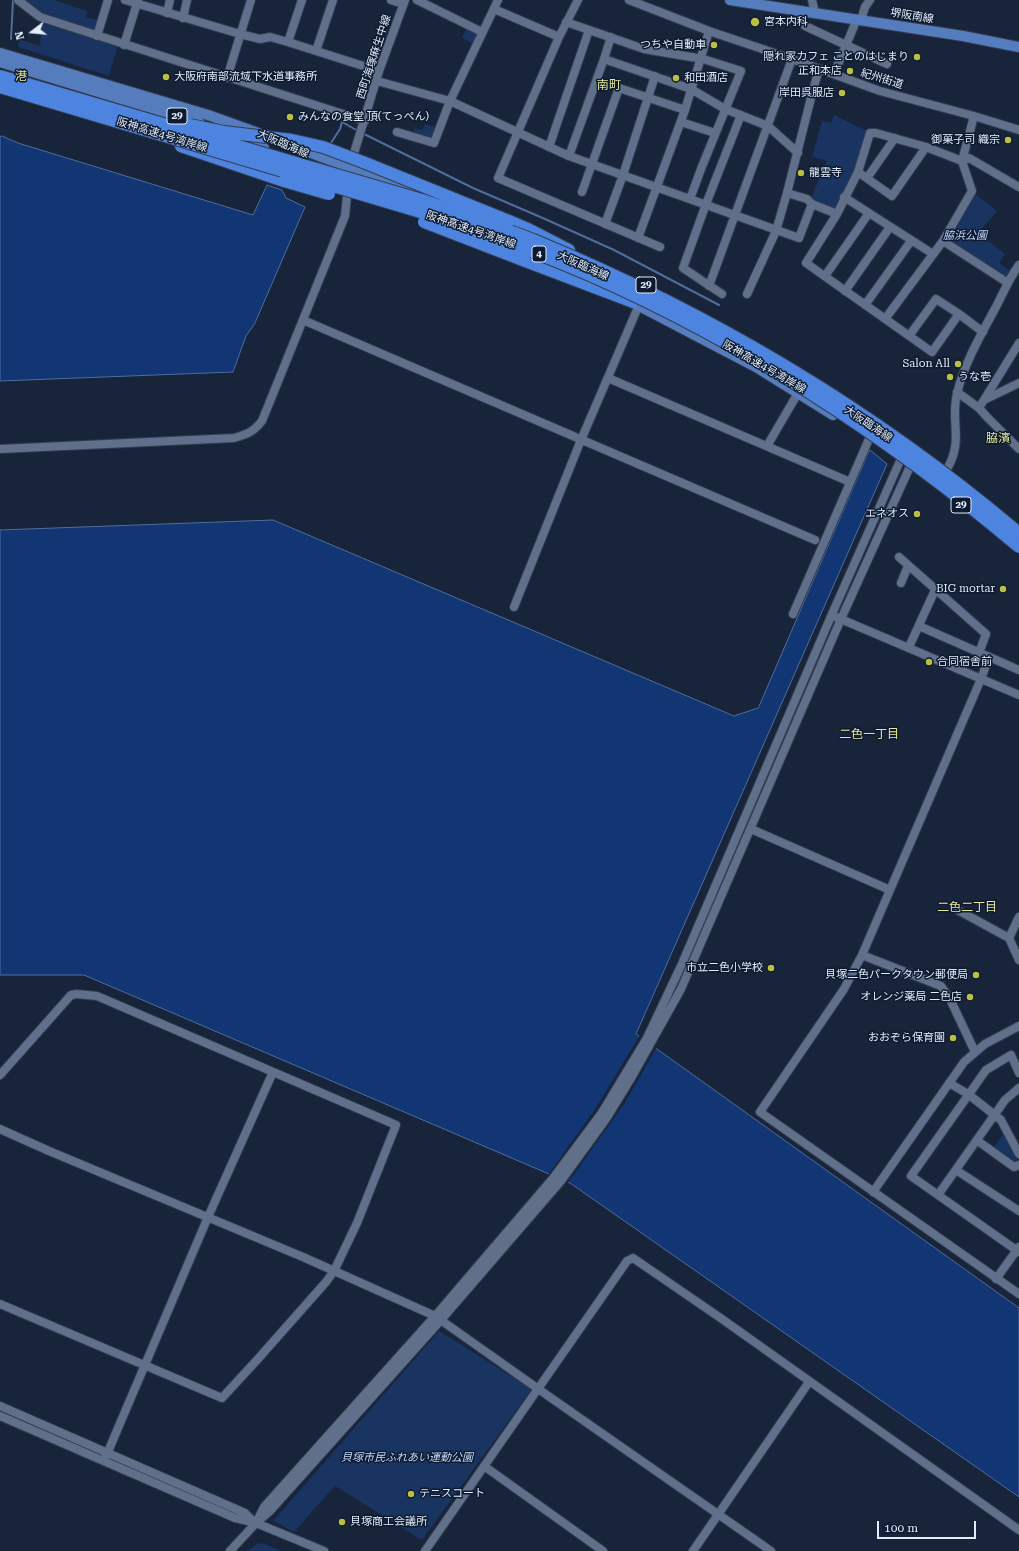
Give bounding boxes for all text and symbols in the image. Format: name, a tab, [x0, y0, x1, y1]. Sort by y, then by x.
street label: 堺阪南線	[889, 6, 935, 26]
north arrow	[12, 12, 52, 52]
street label: 西町海塚麻生中線	[354, 13, 394, 101]
place label: 宮本内科	[764, 15, 808, 29]
marker: 宮本内科	[749, 16, 761, 28]
text: N	[13, 30, 27, 41]
place label: つちや自動車	[640, 38, 706, 52]
marker: つちや自動車	[709, 40, 719, 50]
place label: 隠れ家カフェ ことのはじまり	[763, 50, 909, 64]
marker: 隠れ家カフェ ことのはじまり	[912, 52, 922, 62]
place label: 正和本店	[798, 64, 842, 78]
marker: 正和本店	[845, 66, 855, 76]
street label: 紀州街道	[859, 66, 905, 92]
district label: 港	[15, 69, 27, 83]
place label: 大阪府南部流域下水道事務所	[174, 70, 317, 84]
place label: 和田酒店	[684, 71, 728, 85]
marker: 大阪府南部流域下水道事務所	[161, 72, 171, 82]
marker: 和田酒店	[671, 73, 681, 83]
district label: 南町	[597, 78, 621, 92]
place label: 岸田呉服店	[779, 86, 834, 100]
marker: 岸田呉服店	[837, 88, 847, 98]
road number: 29	[167, 108, 187, 124]
place label: みんなの食堂 頂(てっぺん)	[298, 110, 429, 124]
marker: みんなの食堂 頂(てっぺん)	[285, 112, 295, 122]
street label: 阪神高速4号湾岸線	[115, 115, 209, 155]
street label: 大阪臨海線	[255, 127, 311, 161]
place label: 御菓子司 織宗	[931, 133, 1000, 147]
marker: 御菓子司 織宗	[1003, 135, 1013, 145]
place label: 龍雲寺	[809, 166, 842, 180]
marker: 龍雲寺	[796, 168, 806, 178]
street label: 阪神高速4号湾岸線	[424, 208, 518, 252]
park label: 脇浜公園	[943, 229, 987, 243]
road number: 4	[532, 246, 546, 262]
street label: 大阪臨海線	[555, 249, 611, 283]
road number: 29	[636, 277, 656, 293]
street label: 阪神高速4号湾岸線	[720, 338, 808, 396]
place label: Salon All	[902, 357, 950, 371]
marker: Salon All	[953, 359, 963, 369]
place label: うな壱	[958, 370, 991, 384]
marker: うな壱	[945, 372, 955, 382]
street label: 大阪臨海線	[842, 403, 894, 445]
district label: 脇濱	[986, 431, 1010, 445]
road number: 29	[951, 497, 971, 513]
place label: エネオス	[865, 507, 909, 521]
marker: エネオス	[912, 509, 922, 519]
place label: BIG mortar	[936, 582, 995, 596]
marker: BIG mortar	[998, 584, 1008, 594]
place label: 合同宿舎前	[937, 655, 992, 669]
marker: 合同宿舎前	[924, 657, 934, 667]
district label: 二色一丁目	[839, 727, 899, 741]
district label: 二色二丁目	[937, 900, 997, 914]
place label: 市立二色小学校	[686, 961, 763, 975]
marker: 市立二色小学校	[766, 963, 776, 973]
place label: 貝塚二色パークタウン郵便局	[825, 968, 968, 982]
marker: 貝塚二色パークタウン郵便局	[971, 970, 981, 980]
place label: オレンジ薬局 二色店	[860, 990, 962, 1004]
marker: オレンジ薬局 二色店	[965, 992, 975, 1002]
place label: おおぞら保育園	[868, 1031, 945, 1045]
marker: おおぞら保育園	[948, 1033, 958, 1043]
park label: 貝塚市民ふれあい運動公園	[341, 1451, 473, 1465]
place label: テニスコート	[419, 1487, 485, 1501]
marker: テニスコート	[406, 1489, 416, 1499]
scale bar	[879, 1513, 978, 1539]
place label: 貝塚商工会議所	[350, 1515, 427, 1529]
marker: 貝塚商工会議所	[337, 1517, 347, 1527]
text: 100 m	[884, 1521, 918, 1535]

